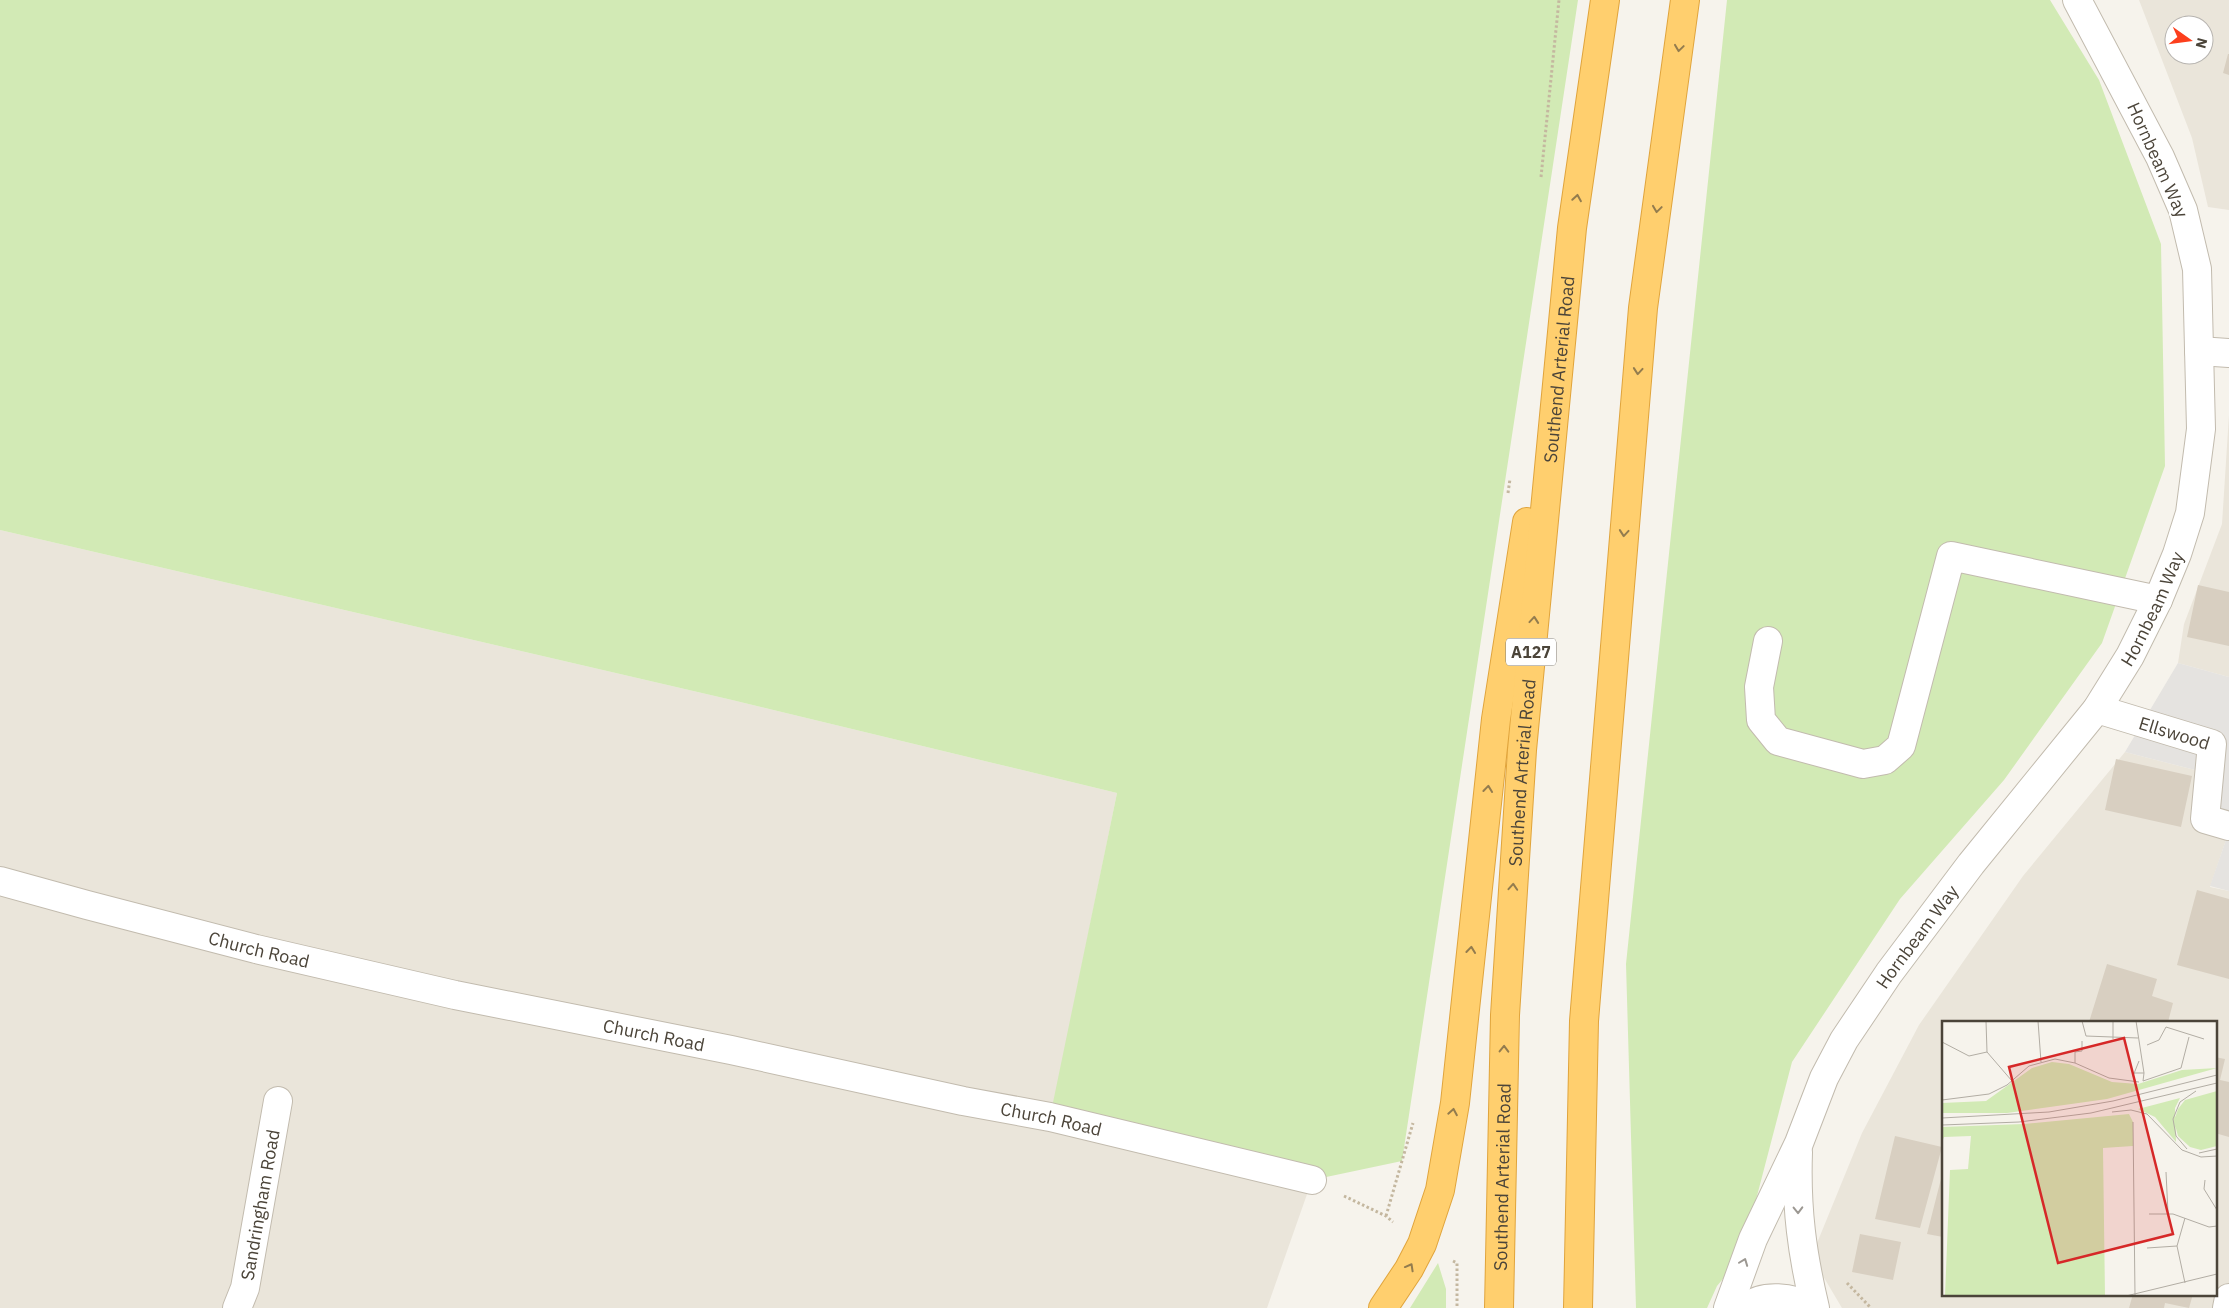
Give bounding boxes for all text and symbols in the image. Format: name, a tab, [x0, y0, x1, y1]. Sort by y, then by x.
north arrow	[2164, 15, 2214, 65]
text: N	[2192, 36, 2212, 50]
one-way arrow	[1674, 45, 1685, 53]
street label: Hornbeam Way	[2122, 99, 2194, 221]
one-way arrow	[1571, 193, 1581, 202]
one-way arrow	[1652, 205, 1662, 214]
street label: Southend Arterial Road	[1538, 275, 1579, 464]
one-way arrow	[1633, 367, 1644, 375]
one-way arrow	[1619, 529, 1630, 537]
street label: Hornbeam Way	[2115, 548, 2188, 670]
one-way arrow	[1528, 616, 1539, 624]
road number: A127	[1506, 638, 1556, 666]
street label: Southend Arterial Road	[1503, 678, 1540, 867]
street label: Ellswood	[2136, 711, 2213, 754]
one-way arrow	[1482, 784, 1493, 792]
street label: Hornbeam Way	[1870, 880, 1963, 993]
one-way arrow	[1507, 883, 1518, 891]
street label: Church Road	[206, 926, 312, 973]
one-way arrow	[1465, 946, 1476, 954]
street label: Church Road	[601, 1013, 707, 1056]
inset map	[1942, 1021, 2216, 1296]
one-way arrow	[1499, 1045, 1509, 1053]
street label: Southend Arterial Road	[1488, 1083, 1515, 1271]
street label: Church Road	[999, 1097, 1104, 1141]
one-way arrow	[1448, 1107, 1458, 1116]
street label: Sandringham Road	[235, 1128, 284, 1282]
one-way arrow	[1793, 1206, 1804, 1214]
one-way arrow	[1738, 1258, 1749, 1267]
one-way arrow	[1404, 1263, 1414, 1272]

